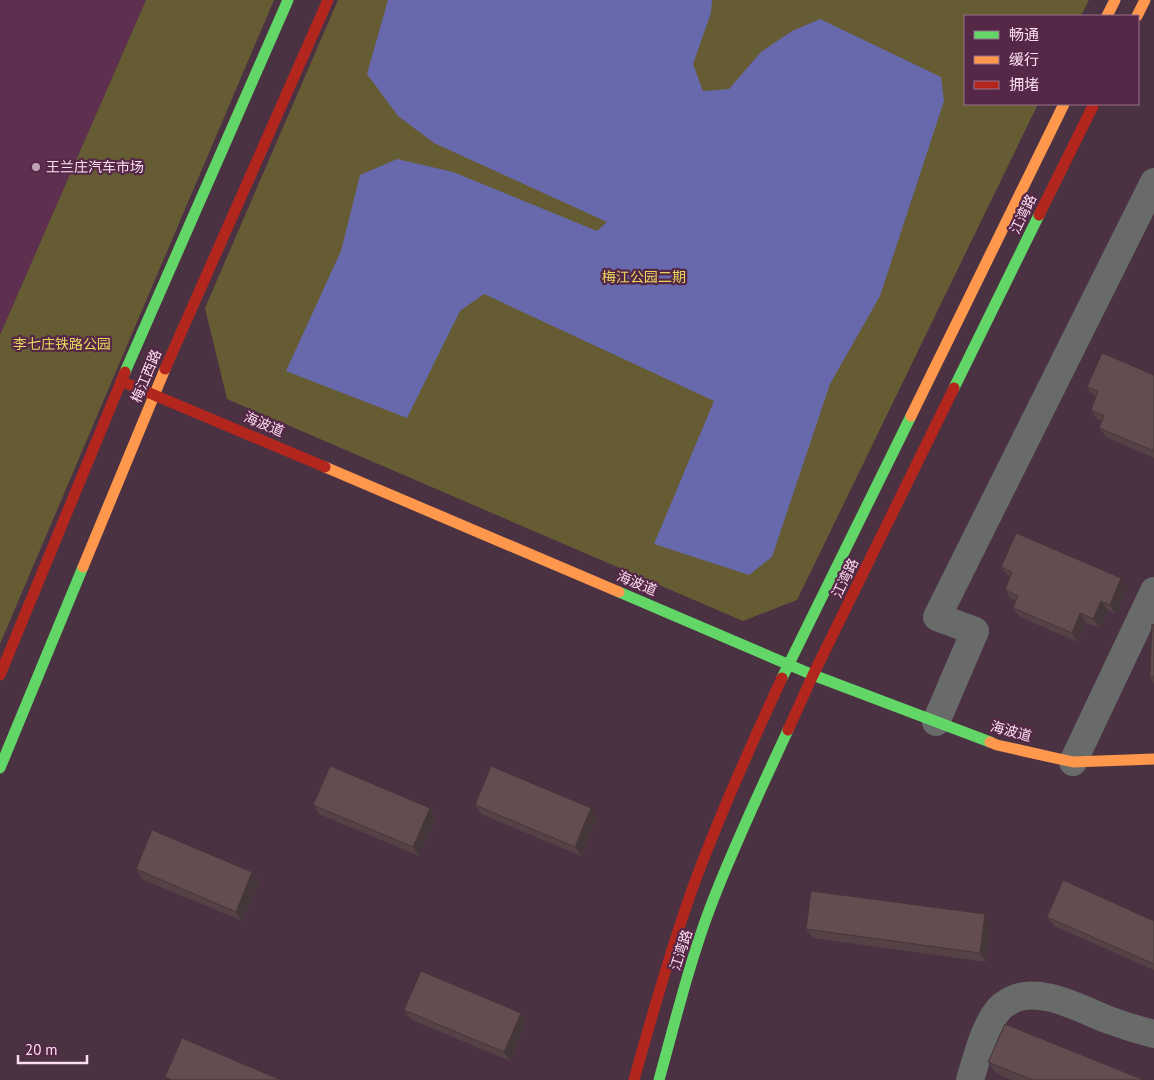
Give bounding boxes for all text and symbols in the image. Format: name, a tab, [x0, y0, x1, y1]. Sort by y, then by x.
legend	[964, 15, 1139, 105]
text: 畅通	[1009, 25, 1039, 44]
text: 缓行	[1009, 50, 1039, 69]
text: 拥堵	[1009, 75, 1039, 94]
place label: 王兰庄汽车市场	[46, 158, 144, 176]
marker: 王兰庄汽车市场	[30, 161, 42, 173]
street label: 江湾路	[1006, 191, 1040, 237]
park label: 梅江公园二期	[602, 268, 686, 286]
park label: 李七庄铁路公园	[13, 335, 111, 353]
street label: 梅江西路	[127, 347, 165, 405]
street label: 海波道	[241, 408, 287, 440]
street label: 江湾路	[828, 555, 862, 601]
street label: 海波道	[614, 567, 660, 599]
street label: 海波道	[988, 717, 1034, 745]
street label: 江湾路	[666, 927, 696, 973]
scale bar	[18, 1032, 86, 1064]
text: 20 m	[25, 1040, 58, 1059]

